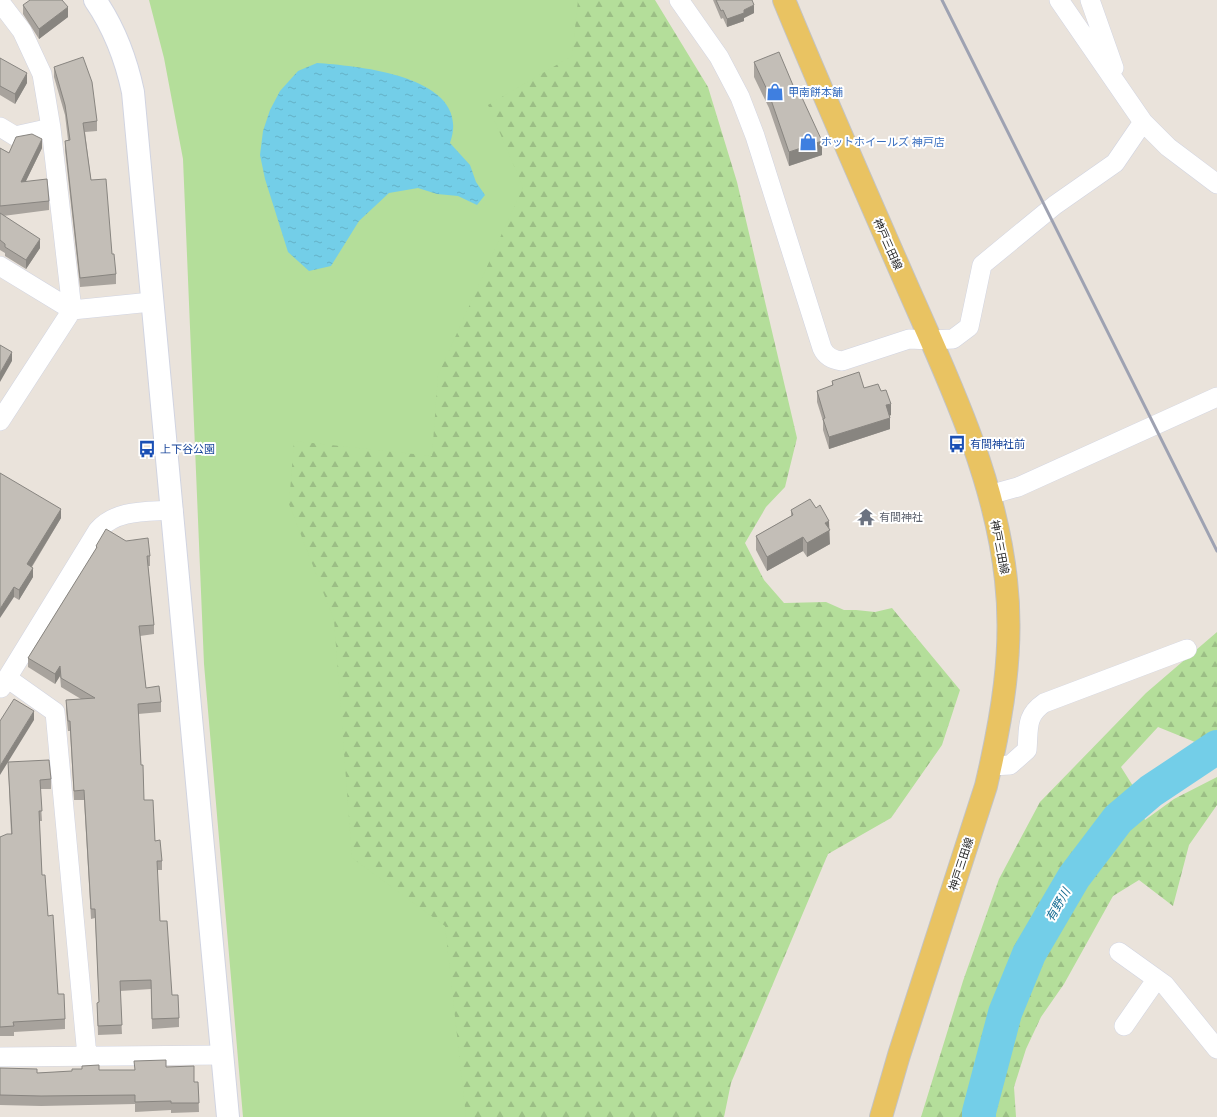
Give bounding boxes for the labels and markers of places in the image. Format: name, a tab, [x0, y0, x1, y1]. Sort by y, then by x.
shop icon: 甲南餅本舗	[765, 82, 785, 102]
place label: 甲南餅本舗	[788, 85, 843, 99]
shop icon: ホットホイールズ 神戸店	[798, 132, 818, 152]
place label: ホットホイールズ 神戸店	[821, 135, 945, 149]
bus stop icon: 有間神社前	[947, 434, 967, 454]
place label: 有間神社前	[970, 437, 1025, 451]
bus stop icon: 上下谷公園	[137, 439, 157, 459]
place label: 上下谷公園	[160, 442, 215, 456]
temple icon: 有間神社	[856, 507, 876, 527]
place label: 有間神社	[879, 510, 923, 524]

